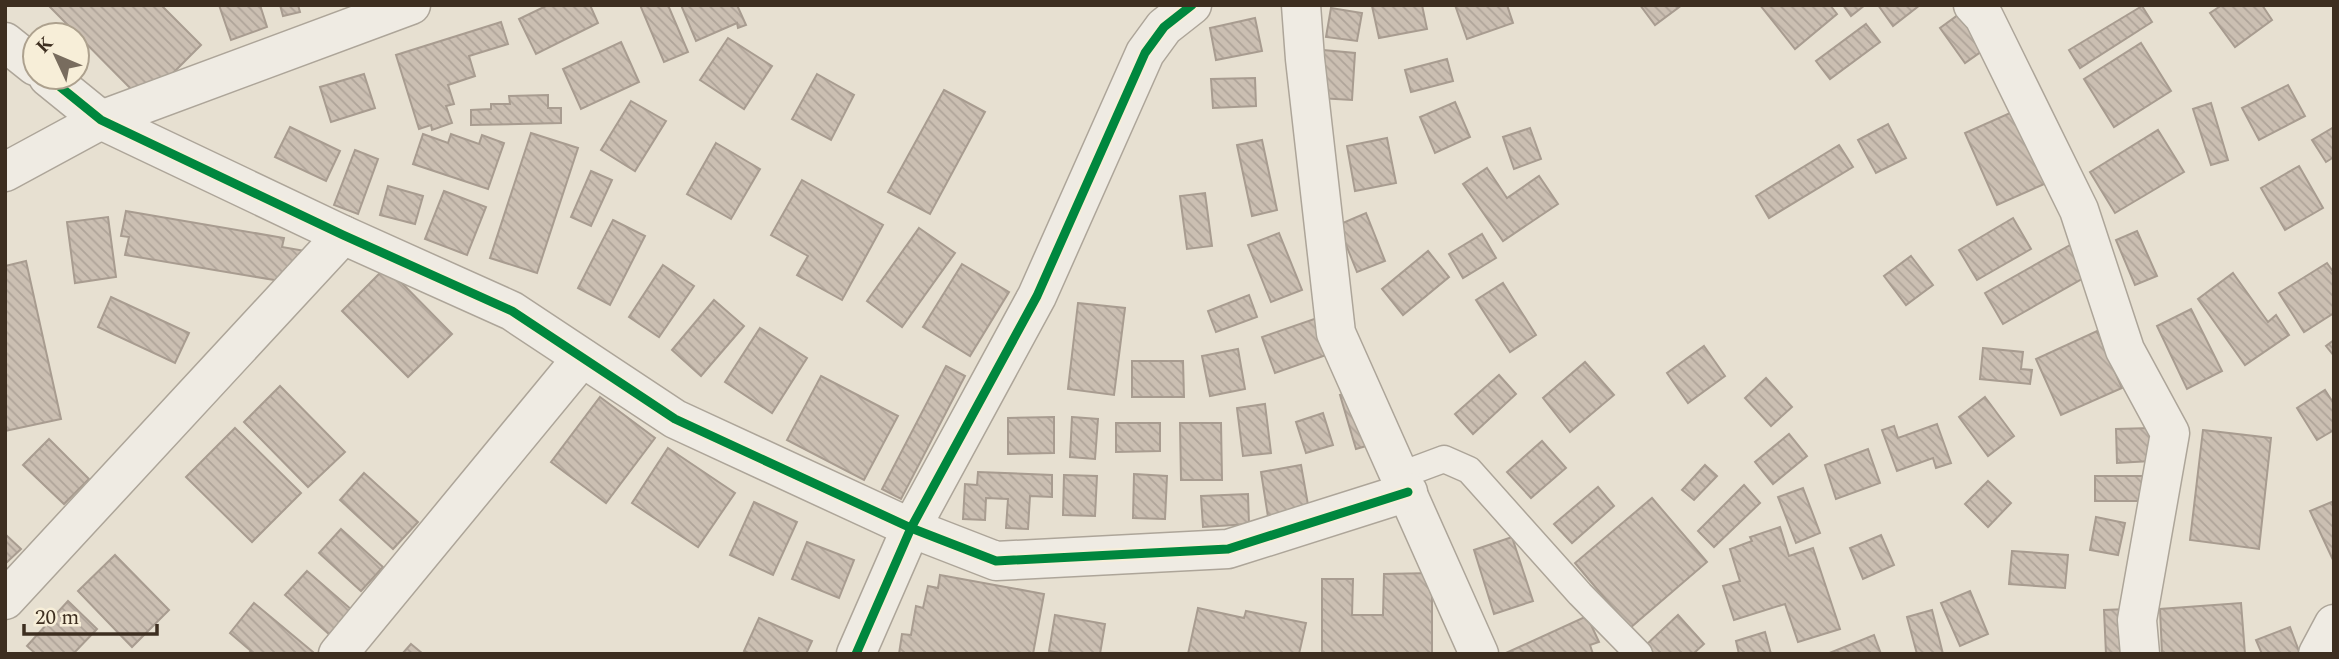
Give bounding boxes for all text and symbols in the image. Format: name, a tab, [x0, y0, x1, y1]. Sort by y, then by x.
north arrow	[21, 21, 91, 91]
text: K	[29, 30, 61, 61]
scale bar	[24, 592, 158, 636]
text: 20 m	[35, 602, 79, 634]

